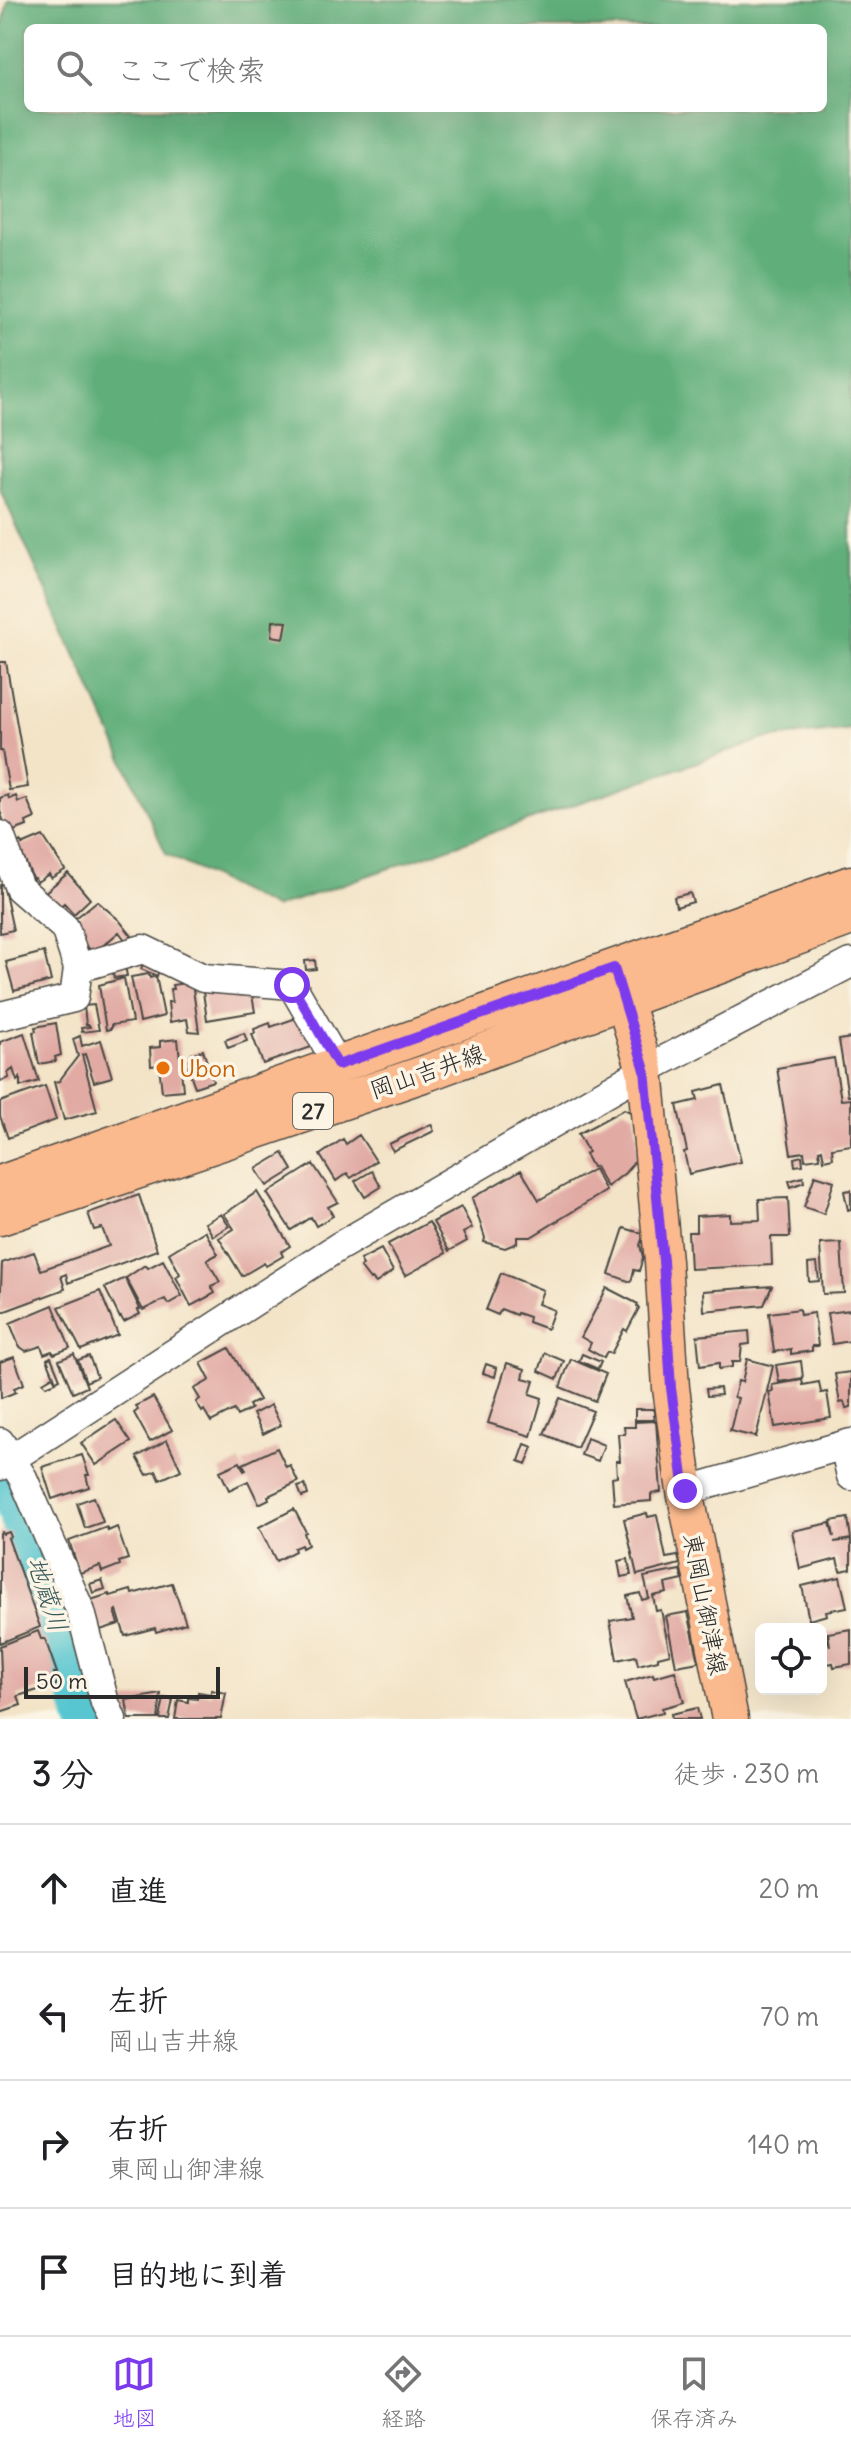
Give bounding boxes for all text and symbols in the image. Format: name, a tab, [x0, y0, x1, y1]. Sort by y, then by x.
search box	[24, 24, 827, 112]
icon: search	[52, 46, 96, 90]
text: ここで検索	[116, 51, 266, 89]
route start	[274, 967, 310, 1003]
street label: 岡山吉井線	[365, 1037, 489, 1105]
place label: Ubon	[179, 1053, 236, 1083]
marker: Ubon	[154, 1059, 172, 1077]
road number: 27	[293, 1093, 333, 1129]
route end	[667, 1473, 703, 1509]
street label: 東岡山御津線	[678, 1530, 734, 1678]
water label: 地蔵川	[20, 1552, 76, 1636]
map controls	[755, 1623, 827, 1695]
button: locate	[755, 1623, 827, 1695]
scale bar	[24, 1663, 220, 1699]
text: 50 m	[36, 1667, 88, 1695]
text: 3 分	[32, 1752, 93, 1795]
text: 徒歩 · 230 m	[674, 1757, 819, 1790]
icon: ahead	[32, 1866, 76, 1910]
text: 直進	[108, 1871, 168, 1909]
text: 20 m	[759, 1872, 819, 1905]
text: 左折	[108, 1981, 168, 2019]
icon: left	[32, 1994, 76, 2038]
text: 70 m	[760, 2000, 819, 2033]
text: 岡山吉井線	[108, 2024, 238, 2057]
text: 右折	[108, 2109, 168, 2147]
icon: right	[32, 2122, 76, 2166]
text: 140 m	[748, 2128, 819, 2161]
text: 東岡山御津線	[108, 2152, 264, 2185]
icon: arrive	[32, 2250, 76, 2294]
text: 目的地に到着	[108, 2255, 288, 2293]
tab: 地図	[112, 2352, 157, 2432]
tab: 経路	[381, 2352, 426, 2432]
tab: 保存済み	[650, 2352, 739, 2432]

